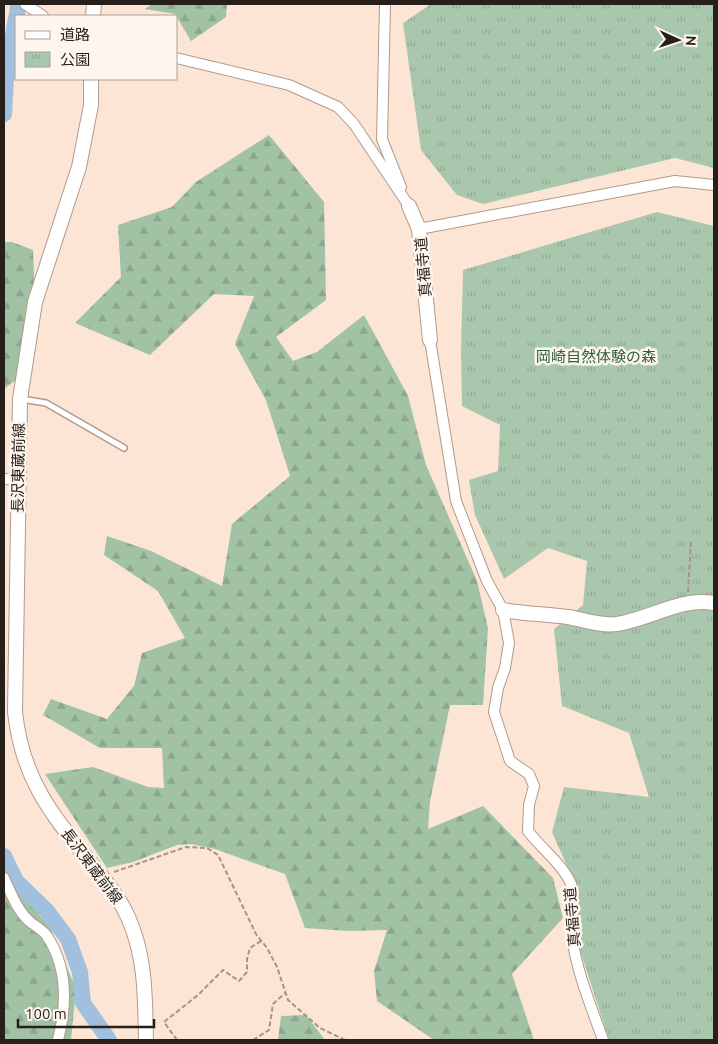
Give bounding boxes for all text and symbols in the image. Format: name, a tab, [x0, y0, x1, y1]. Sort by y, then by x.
legend	[15, 15, 178, 80]
north arrow	[653, 15, 703, 65]
text: 道路	[60, 26, 90, 43]
text: N	[683, 35, 699, 46]
text: 公園	[60, 51, 90, 68]
street label: 真福寺道	[412, 236, 434, 298]
park label: 岡崎自然体験の森	[536, 348, 656, 365]
street label: 長沢東蔵前線	[9, 423, 27, 513]
street label: 長沢東蔵前線	[58, 825, 126, 907]
street label: 真福寺道	[561, 886, 583, 948]
scale bar	[18, 996, 154, 1028]
text: 100 m	[25, 1005, 67, 1022]

